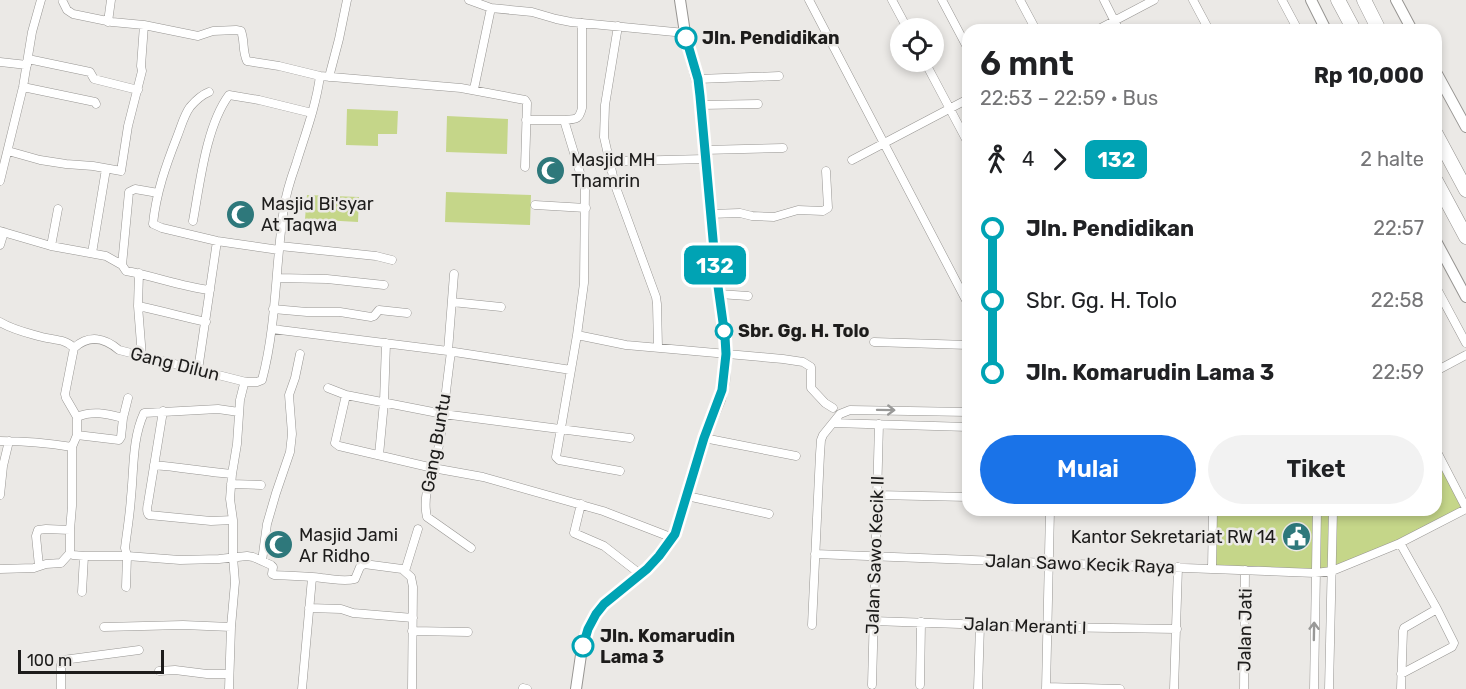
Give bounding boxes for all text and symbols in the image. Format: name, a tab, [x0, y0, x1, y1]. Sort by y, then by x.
map controls	[890, 18, 944, 72]
button: locate	[890, 18, 944, 72]
marker: Jln. Pendidikan	[675, 27, 697, 49]
place label: Jln. Pendidikan	[702, 27, 840, 49]
text: 6 mnt	[980, 44, 1074, 83]
text: Rp 10,000	[1314, 62, 1424, 89]
text: 22:53 – 22:59 · Bus	[980, 86, 1158, 110]
icon: walk	[980, 143, 1013, 176]
icon: forward	[1043, 143, 1076, 176]
text: 4	[1022, 147, 1034, 171]
text: 132	[1097, 147, 1135, 172]
text: 2 halte	[1360, 147, 1424, 171]
place label: Masjid MH Thamrin	[571, 149, 656, 192]
mosque icon: Masjid MH Thamrin	[534, 154, 566, 186]
place label: Masjid Bi'syar At Taqwa	[261, 193, 374, 236]
mosque icon: Masjid Bi'syar At Taqwa	[224, 198, 256, 230]
text: Jln. Pendidikan	[1026, 215, 1194, 242]
text: 22:57	[1373, 216, 1424, 240]
line badge: 132	[680, 246, 750, 284]
text: 132	[696, 253, 734, 278]
text: Sbr. Gg. H. Tolo	[1026, 287, 1177, 314]
text: 22:58	[1371, 288, 1424, 312]
place label: Sbr. Gg. H. Tolo	[738, 320, 870, 342]
marker: Sbr. Gg. H. Tolo	[715, 322, 733, 340]
street label: Gang Dilun	[128, 342, 222, 386]
text: Jln. Komarudin Lama 3	[1026, 359, 1274, 386]
text: 22:59	[1372, 360, 1424, 384]
street label: Gang Buntu	[417, 392, 455, 494]
one-way arrow	[876, 405, 896, 416]
button: Mulai	[980, 435, 1196, 504]
button: Tiket	[1208, 435, 1424, 504]
street label: Jalan Sawo Kecik II	[861, 475, 889, 635]
public building icon: Kantor Sekretariat RW 14	[1281, 521, 1313, 553]
place label: Masjid Jami Ar Ridho	[299, 524, 398, 567]
place label: Kantor Sekretariat RW 14	[1071, 526, 1276, 548]
mosque icon: Masjid Jami Ar Ridho	[262, 529, 294, 561]
street label: Jalan Sawo Kecik Raya	[985, 550, 1175, 578]
street label: Jalan Jati	[1233, 588, 1257, 672]
street label: Jalan Meranti I	[963, 613, 1087, 639]
one-way arrow	[1308, 621, 1320, 641]
place label: Jln. Komarudin Lama 3	[600, 625, 735, 668]
marker: Jln. Komarudin Lama 3	[572, 635, 594, 657]
scale bar	[18, 647, 164, 674]
text: 100 m	[27, 651, 72, 670]

